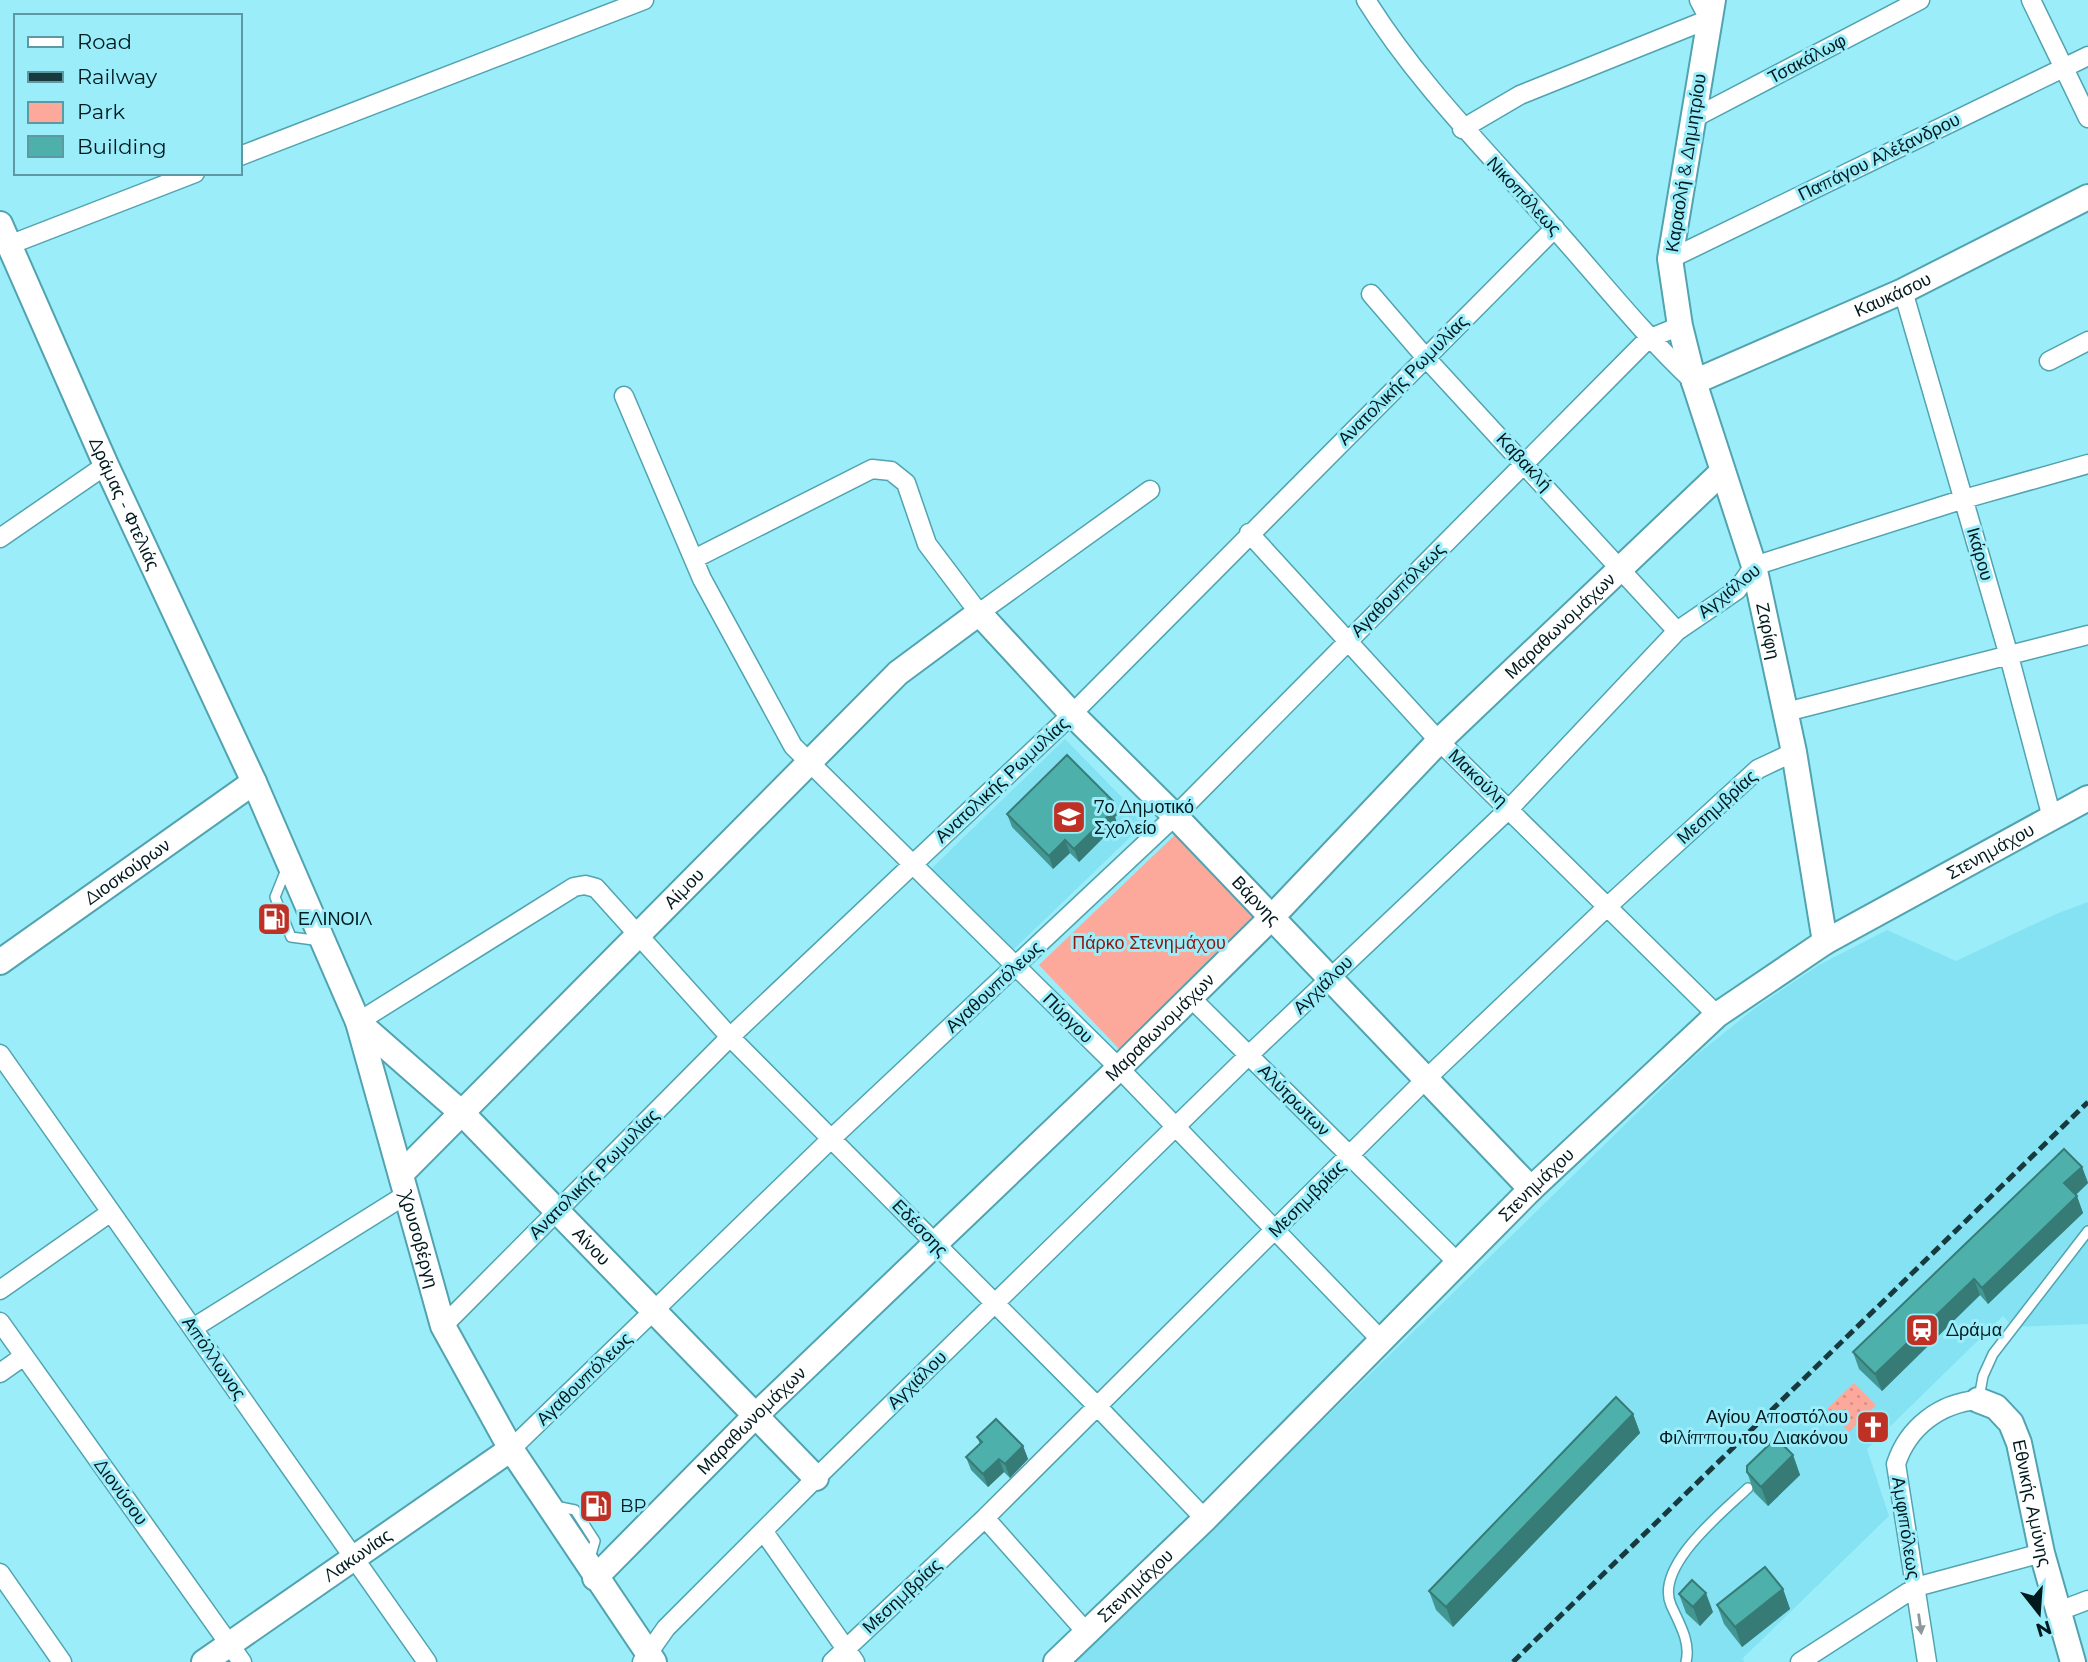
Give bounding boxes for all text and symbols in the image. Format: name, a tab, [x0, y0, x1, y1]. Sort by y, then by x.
legend	[14, 14, 242, 175]
text: Road	[77, 29, 132, 54]
street label: Τσακάλωφ	[1764, 29, 1850, 89]
text: Railway	[77, 64, 158, 89]
street label: Καραολή & Δημητρίου	[1661, 72, 1711, 254]
text: Park	[77, 99, 125, 124]
street label: Παπάγου Αλέξανδρου	[1795, 108, 1963, 206]
text: Building	[77, 134, 167, 159]
street label: Νικοπόλεως	[1482, 152, 1566, 240]
street label: Καυκάσου	[1851, 268, 1935, 322]
street label: Ανατολικής Ρωμυλίας	[1333, 310, 1473, 450]
street label: Καβακλή	[1491, 428, 1557, 496]
street label: Δράμας - Φτελιάς	[84, 434, 165, 574]
street label: Ικάρου	[1962, 525, 1998, 583]
street label: Αγαθουπόλεως	[1346, 538, 1450, 642]
street label: Αγχιάλου	[1693, 559, 1765, 623]
street label: Μαραθωνομάχων	[1500, 568, 1620, 684]
street label: Ζαρίφη	[1751, 601, 1785, 661]
street label: Ανατολικής Ρωμυλίας	[930, 712, 1074, 848]
street label: Μακούλη	[1444, 744, 1512, 812]
street label: Μεσημβρίας	[1672, 765, 1762, 849]
place label: 7ο Δημοτικό Σχολείο	[1094, 796, 1194, 839]
school or university icon: 7ο Δημοτικό Σχολείο	[1050, 798, 1088, 836]
street label: Στενημάχου	[1943, 819, 2038, 884]
street label: Διοσκούρων	[80, 834, 174, 910]
street label: Αίμου	[659, 864, 709, 913]
street label: Βάρνης	[1227, 871, 1285, 930]
fuel station icon: ΕΛΙΝΟΙΛ	[255, 900, 293, 938]
place label: ΕΛΙΝΟΙΛ	[298, 908, 373, 930]
park label: Πάρκο Στενημάχου	[1072, 932, 1226, 954]
street label: Αγαθουπόλεως	[941, 936, 1047, 1037]
street label: Αγχιάλου	[1289, 951, 1357, 1019]
street label: Μαραθωνομάχων	[1101, 969, 1219, 1086]
street label: Πύργου	[1038, 988, 1098, 1048]
street label: Αλύτρωτων	[1253, 1059, 1335, 1141]
street label: Ανατολικής Ρωμυλίας	[524, 1104, 664, 1244]
street label: Στενημάχου	[1494, 1143, 1579, 1226]
street label: Μεσημβρίας	[1264, 1156, 1350, 1242]
street label: Χρυσοβέργη	[394, 1186, 443, 1291]
street label: Εδέσσης	[887, 1195, 953, 1261]
street label: Αίνου	[568, 1223, 615, 1270]
station icon: Δράμα	[1903, 1311, 1941, 1349]
street label: Απόλλωνος	[177, 1312, 251, 1404]
place label: Δράμα	[1946, 1319, 2002, 1341]
street label: Αγαθουπόλεως	[532, 1328, 637, 1430]
street label: Αγχιάλου	[883, 1346, 951, 1414]
street label: Μαραθωνομάχων	[692, 1362, 811, 1479]
place label: Αγίου Αποστόλου Φιλίππου του Διακόνου	[1659, 1406, 1848, 1449]
church icon: Αγίου Αποστόλου Φιλίππου του Διακόνου	[1854, 1408, 1892, 1446]
street label: Εθνικής Αμύνης	[2008, 1437, 2056, 1569]
street label: Διονύσου	[90, 1454, 152, 1530]
street label: Αμφιπόλεως	[1887, 1475, 1925, 1581]
fuel station icon: BP	[577, 1487, 615, 1525]
place label: BP	[620, 1495, 647, 1517]
street label: Λακωνίας	[319, 1524, 396, 1587]
street label: Στενημάχου	[1093, 1544, 1178, 1627]
street label: Μεσημβρίας	[858, 1554, 946, 1638]
north arrow	[2004, 1578, 2074, 1648]
one-way arrow	[1915, 1614, 1926, 1636]
text: N	[2033, 1616, 2055, 1642]

